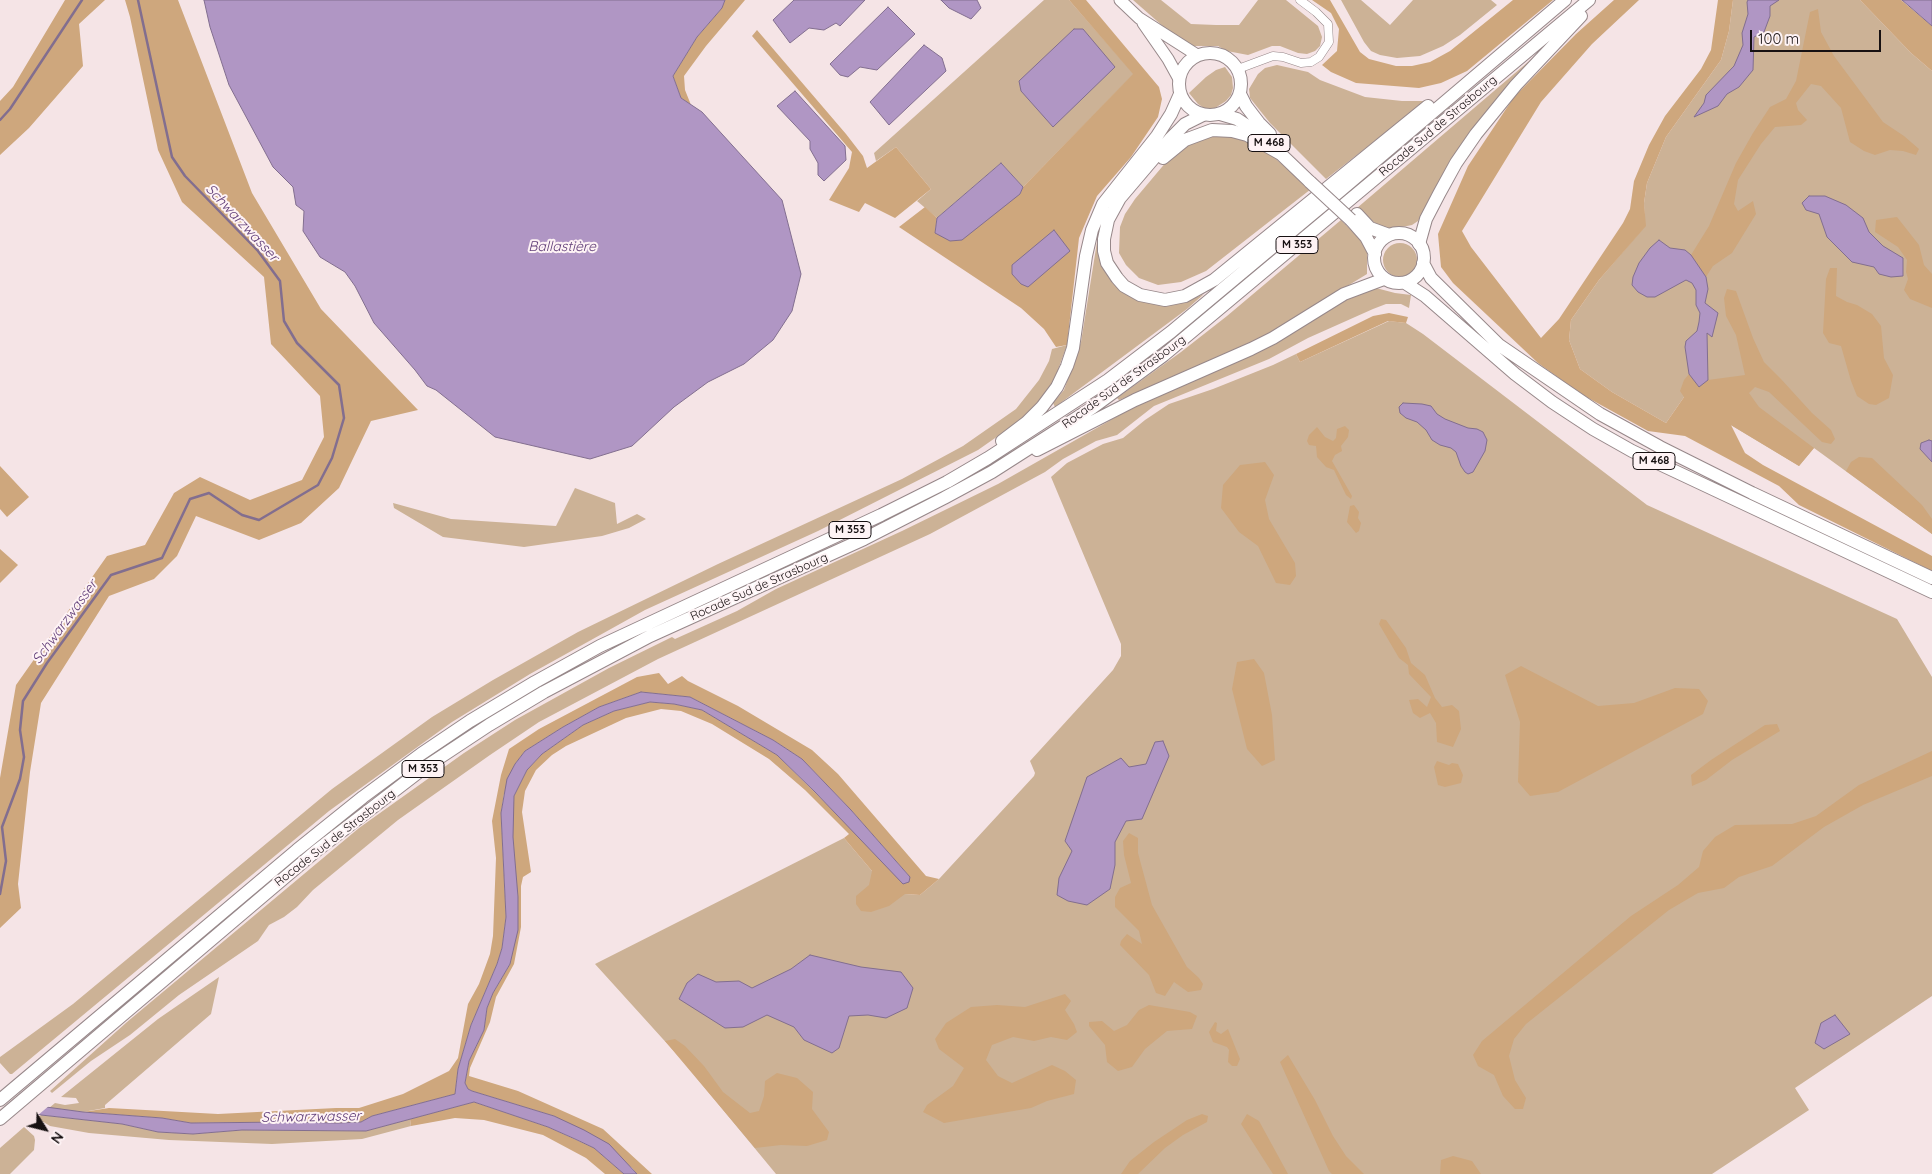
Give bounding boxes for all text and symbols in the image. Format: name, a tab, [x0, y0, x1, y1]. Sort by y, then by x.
scale bar	[1752, 20, 1883, 52]
text: 100 m	[1758, 29, 1799, 48]
street label: Rocade Sud de Strasbourg	[1376, 73, 1500, 179]
road number: M 468	[1248, 134, 1290, 152]
water label: Schwarzwasser	[202, 181, 282, 265]
road number: M 353	[1276, 236, 1318, 254]
water label: Ballastière	[528, 239, 596, 255]
street label: Rocade Sud de Strasbourg	[1060, 332, 1188, 432]
road number: M 468	[1633, 452, 1675, 470]
road number: M 353	[829, 522, 871, 538]
street label: Rocade Sud de Strasbourg	[688, 550, 830, 624]
water label: Schwarzwasser	[29, 577, 101, 667]
road number: M 353	[402, 761, 444, 778]
street label: Rocade Sud de Strasbourg	[272, 786, 398, 890]
north arrow	[20, 1104, 70, 1154]
water label: Schwarzwasser	[261, 1108, 361, 1126]
text: N	[47, 1128, 67, 1147]

